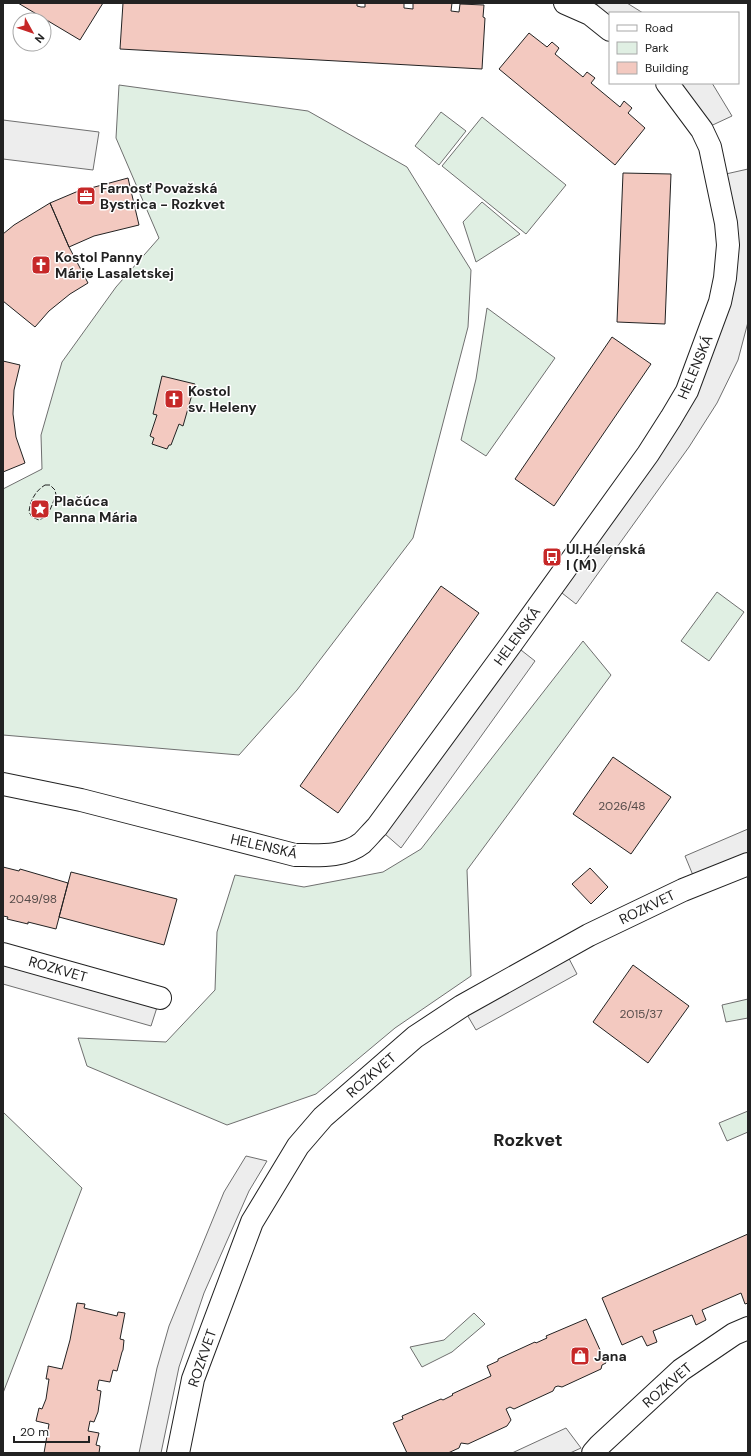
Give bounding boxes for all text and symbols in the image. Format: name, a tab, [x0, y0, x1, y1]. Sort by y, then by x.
north arrow	[12, 12, 52, 52]
legend	[609, 12, 739, 84]
text: Road	[645, 20, 673, 36]
text: N	[32, 31, 48, 46]
text: Park	[645, 40, 669, 56]
text: Building	[645, 60, 689, 76]
place label: Farnosť Považská Bystrica - Rozkvet	[100, 179, 225, 213]
office icon: Farnosť Považská Bystrica - Rozkvet	[75, 185, 97, 207]
place label: Kostol Panny Márie Lasaletskej	[55, 248, 174, 282]
church icon: Kostol Panny Márie Lasaletskej	[30, 254, 52, 276]
street label: HELENSKÁ	[673, 332, 717, 402]
place label: Kostol sv. Heleny	[188, 382, 257, 416]
church icon: Kostol sv. Heleny	[163, 388, 185, 410]
place label: Plačúca Panna Mária	[54, 492, 137, 526]
place icon: Plačúca Panna Mária	[29, 498, 51, 520]
place label: Ul.Helenská I (M)	[566, 540, 646, 574]
bus stop icon: Ul.Helenská I (M)	[541, 546, 563, 568]
street label: HELENSKÁ	[490, 603, 544, 669]
house number: 2026/48	[598, 798, 646, 814]
street label: HELENSKÁ	[229, 830, 299, 862]
street label: ROZKVET	[616, 886, 678, 928]
house number: 2049/98	[9, 891, 57, 907]
street label: ROZKVET	[27, 952, 89, 986]
house number: 2015/37	[619, 1006, 663, 1022]
street label: ROZKVET	[342, 1048, 400, 1101]
district label: Rozkvet	[493, 1128, 563, 1152]
street label: ROZKVET	[184, 1327, 220, 1389]
shop icon: Jana	[569, 1345, 591, 1367]
place label: Jana	[594, 1347, 627, 1365]
street label: ROZKVET	[638, 1358, 696, 1411]
scale bar	[14, 1418, 89, 1444]
text: 20 m	[20, 1424, 49, 1440]

